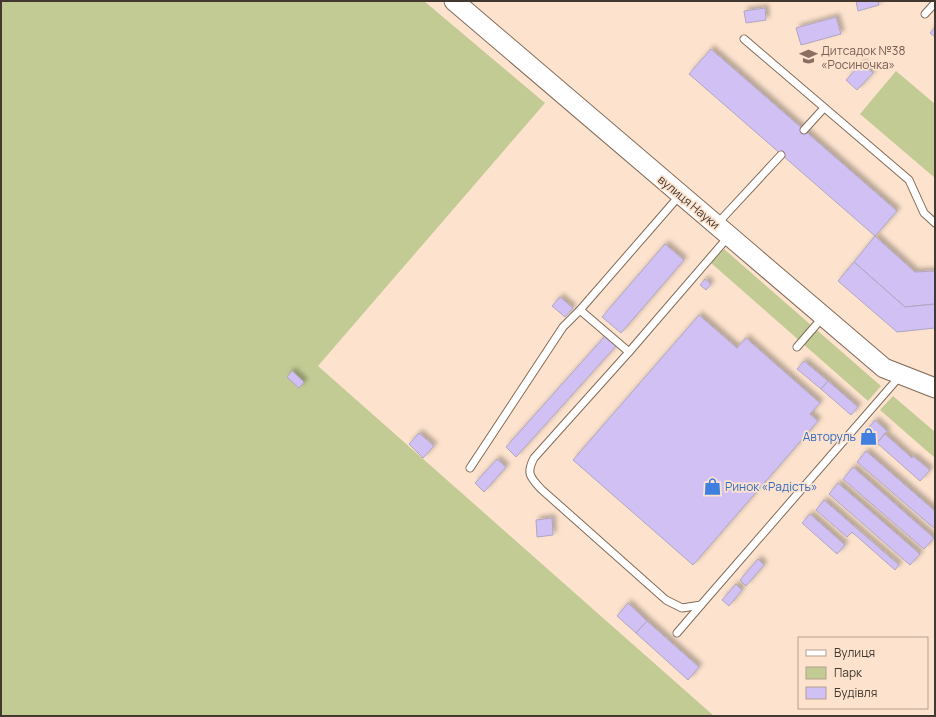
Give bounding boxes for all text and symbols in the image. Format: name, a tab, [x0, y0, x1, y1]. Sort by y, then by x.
place label: Дитсадок №38 «Росиночка»	[821, 42, 905, 73]
school or university icon: Дитсадок №38 «Росиночка»	[798, 47, 818, 67]
street label: вулиця Науки	[654, 171, 724, 233]
shop icon: Авторуль	[859, 426, 879, 446]
place label: Авторуль	[803, 428, 856, 445]
shop icon: Ринок «Радість»	[702, 476, 722, 496]
place label: Ринок «Радість»	[725, 478, 817, 495]
legend	[798, 637, 928, 709]
text: Вулиця	[834, 644, 875, 661]
text: Парк	[834, 664, 863, 681]
text: Будівля	[834, 684, 877, 701]

